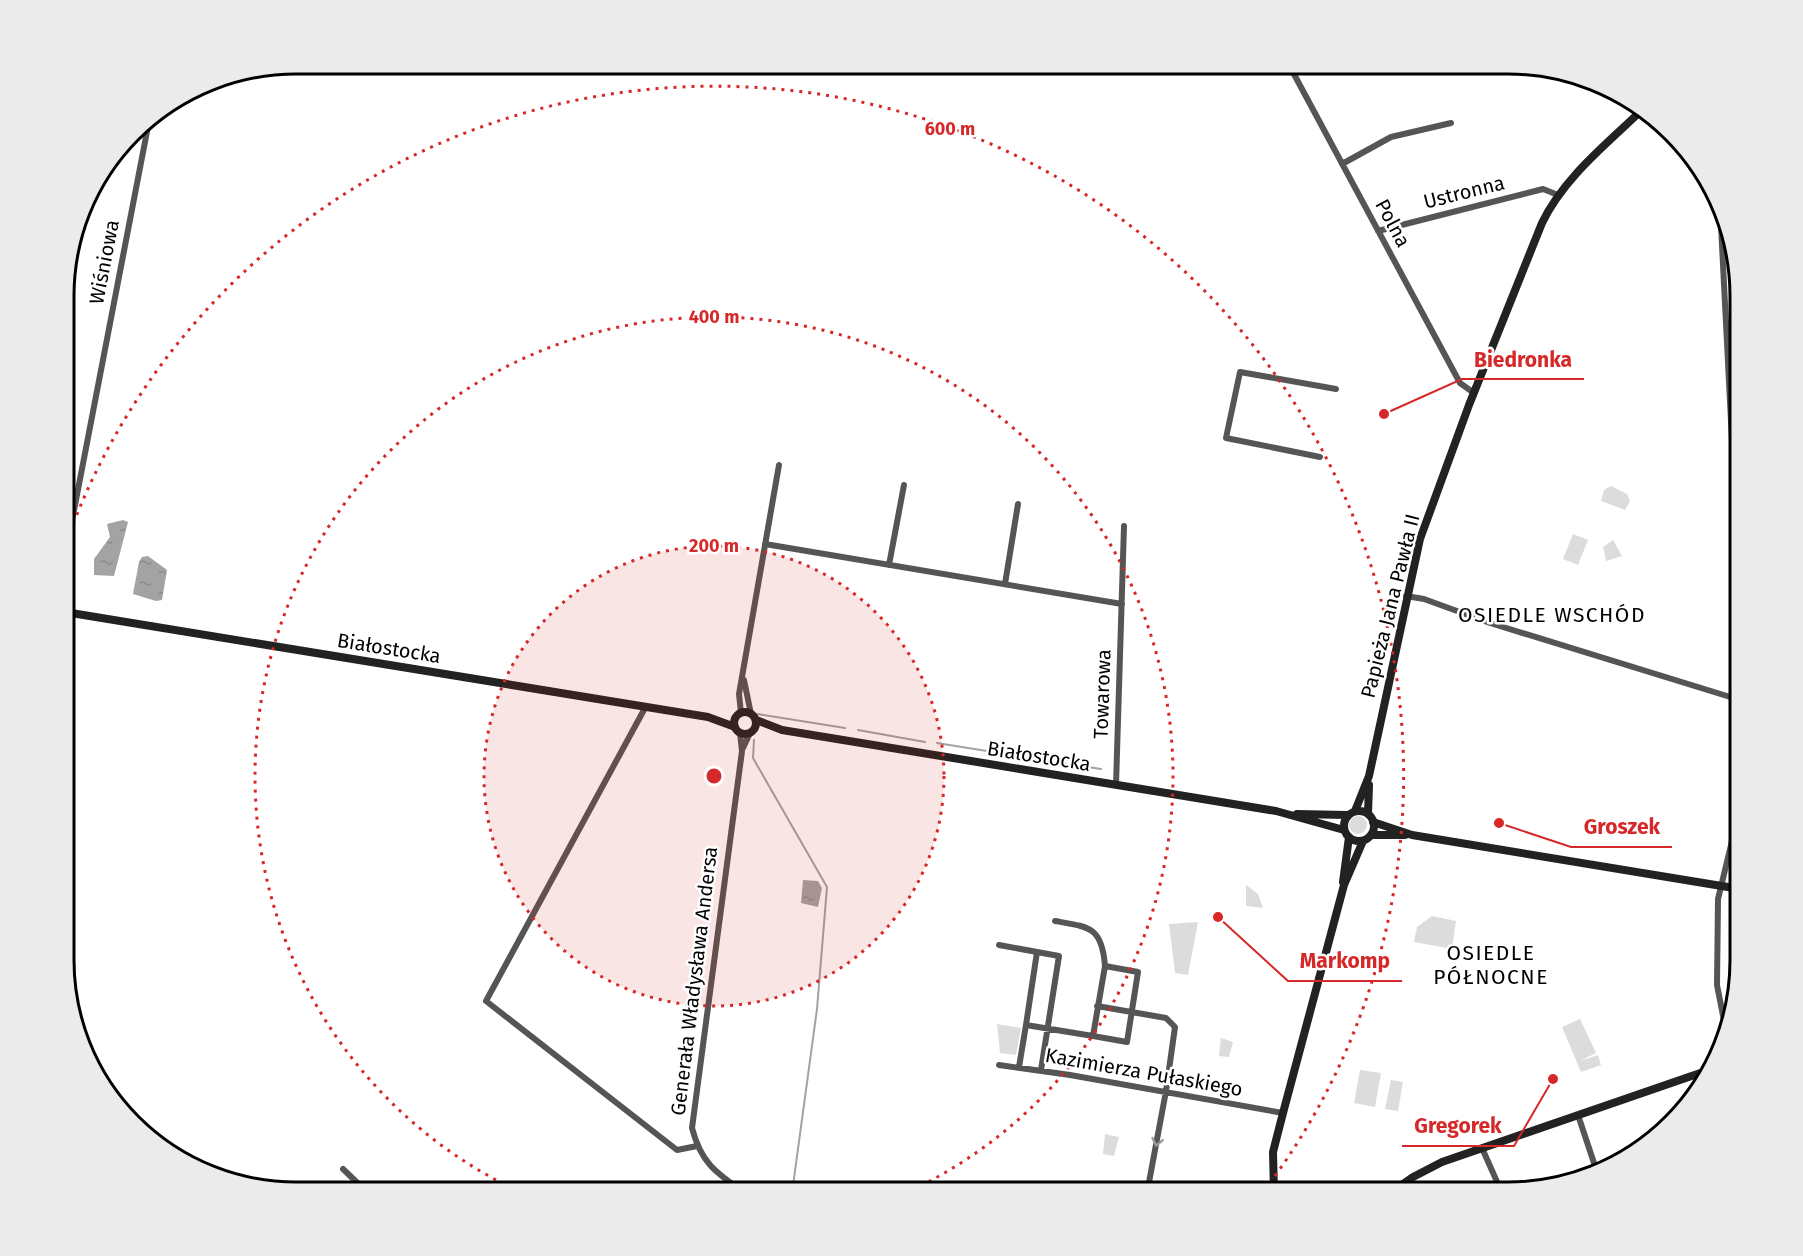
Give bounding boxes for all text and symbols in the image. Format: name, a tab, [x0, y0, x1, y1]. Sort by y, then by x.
text: 600 m	[925, 118, 975, 140]
street label: Ustronna	[1421, 170, 1507, 214]
street label: Polna	[1370, 195, 1416, 251]
street label: Wiśniowa	[84, 218, 124, 306]
text: 400 m	[689, 306, 739, 328]
callout: Biedronka	[1462, 340, 1584, 379]
text: Biedronka	[1474, 347, 1572, 373]
street label: Papieża Jana Pawła II	[1356, 511, 1424, 701]
text: 200 m	[689, 535, 739, 557]
district label: OSIEDLE WSCHÓD	[1458, 602, 1646, 628]
street label: Białostocka	[336, 628, 442, 668]
street label: Towarowa	[1088, 649, 1116, 739]
street label: Białostocka	[986, 736, 1092, 776]
centre of rings	[704, 766, 724, 786]
callout: Groszek	[1571, 808, 1672, 847]
text: Groszek	[1584, 814, 1661, 840]
street label: Generała Władysława Andersa	[666, 845, 722, 1117]
district label: OSIEDLE PÓŁNOCNE	[1433, 940, 1549, 990]
callout: Markomp	[1288, 942, 1402, 981]
text: Markomp	[1300, 948, 1390, 974]
street label: Kazimierza Pułaskiego	[1043, 1043, 1245, 1101]
callout: Gregorek	[1402, 1107, 1514, 1146]
text: Gregorek	[1414, 1113, 1502, 1139]
one-way arrow	[1151, 1137, 1164, 1147]

